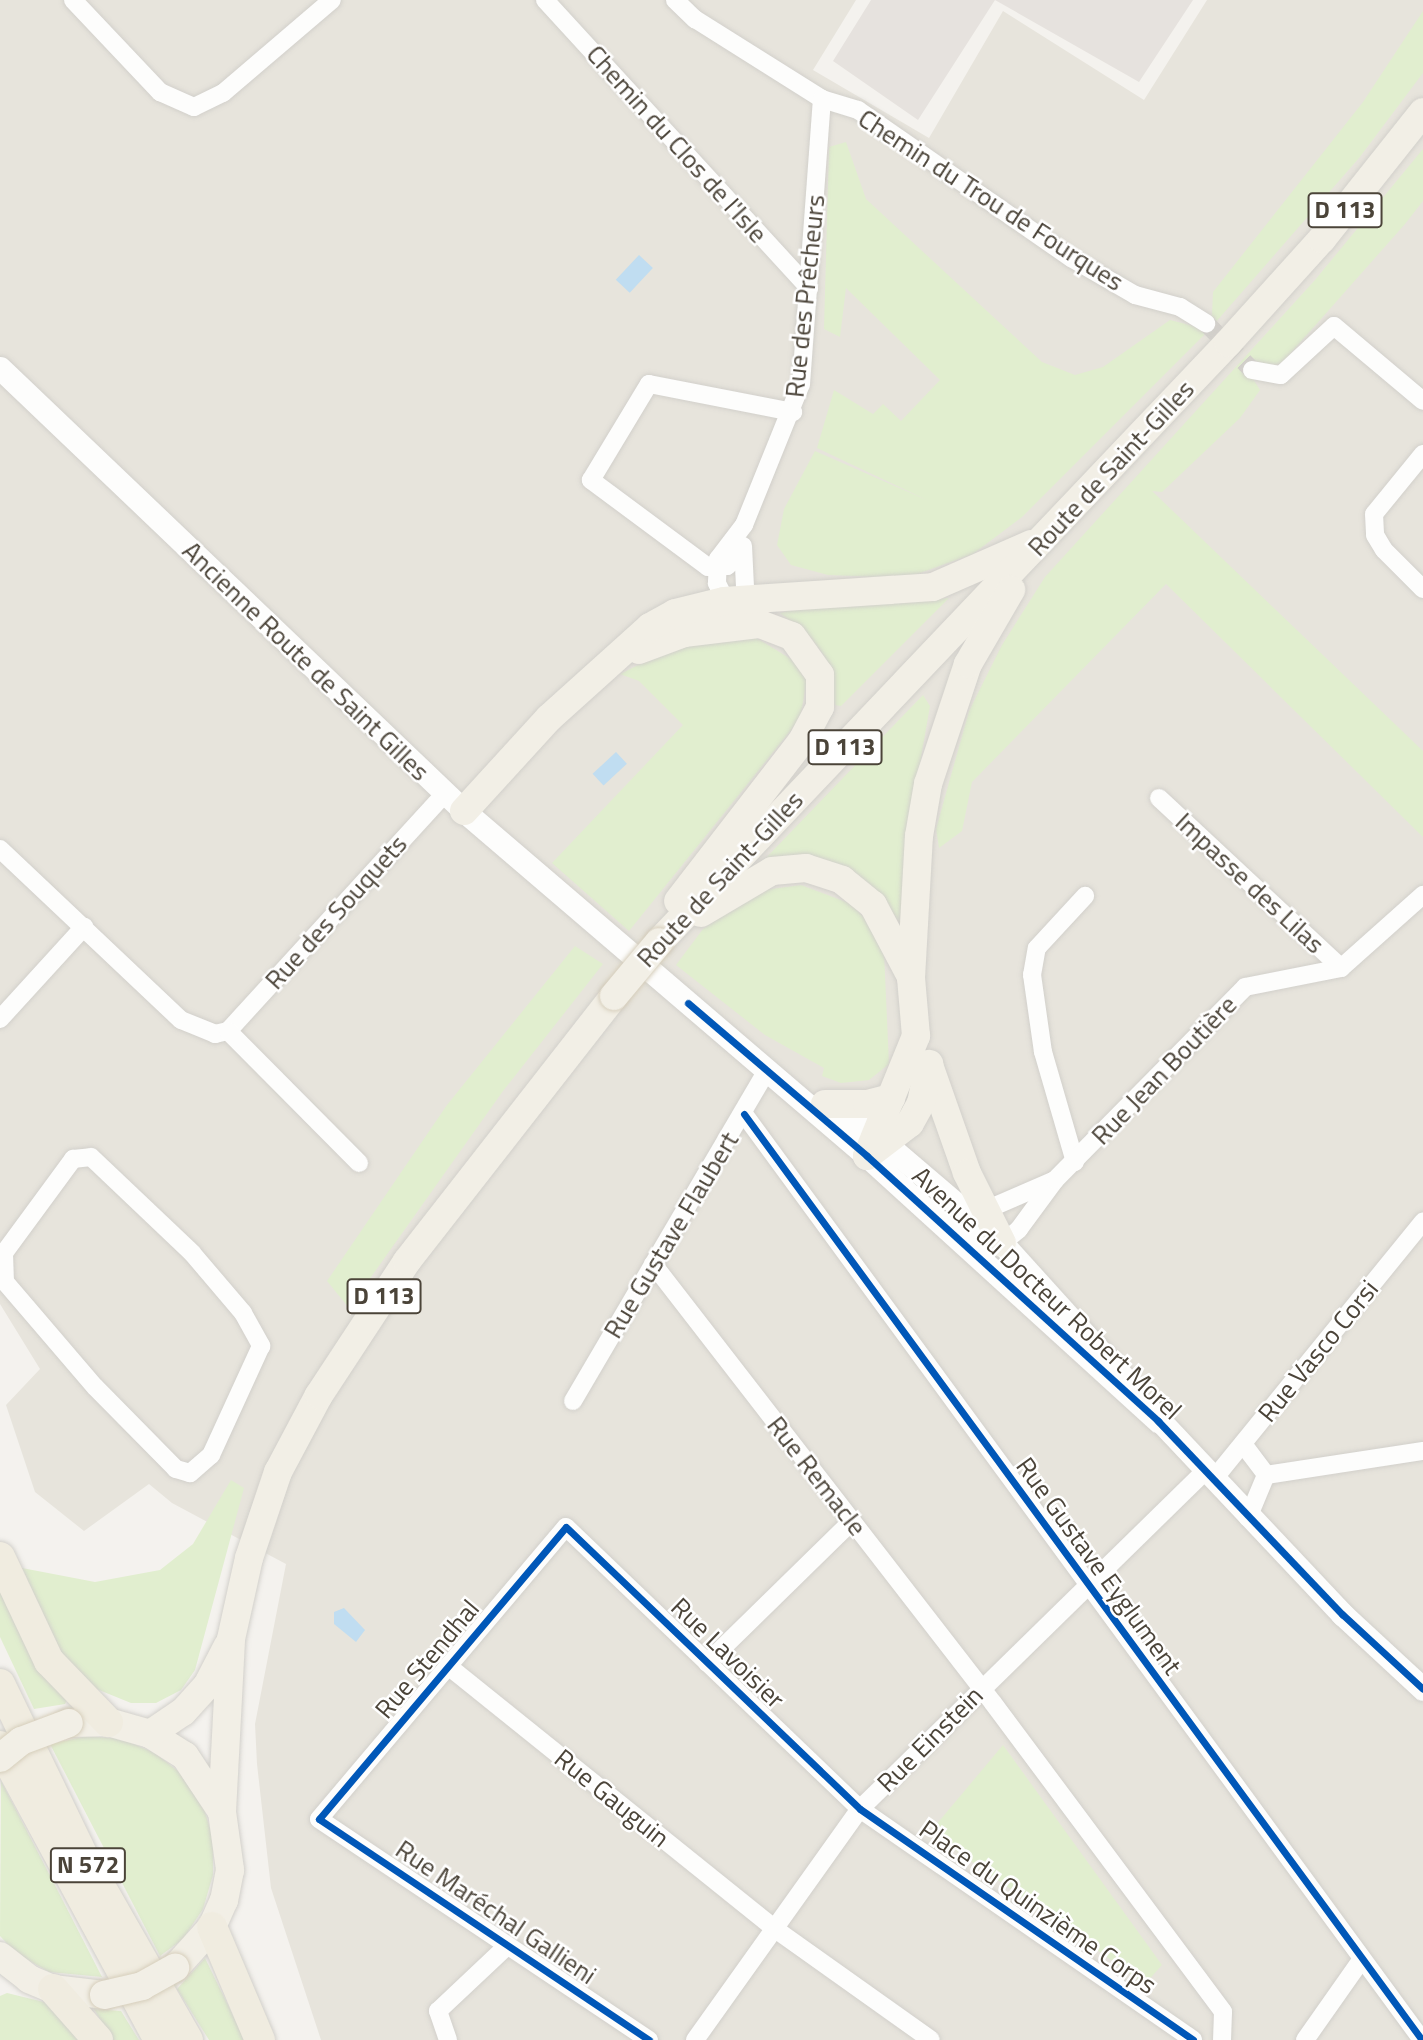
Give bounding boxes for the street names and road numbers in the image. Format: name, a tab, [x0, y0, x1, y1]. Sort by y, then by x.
street label: Chemin du Clos de l'Isle	[580, 39, 774, 249]
street label: Chemin du Trou de Fourques	[853, 103, 1129, 297]
road number: D 113	[1306, 190, 1384, 230]
street label: Rue des Prêcheurs	[779, 193, 831, 399]
street label: Route de Saint-Gilles	[1021, 373, 1201, 563]
street label: Ancienne Route de Saint Gilles	[176, 535, 436, 787]
road number: D 113	[806, 726, 884, 768]
street label: Route de Saint-Gilles	[630, 784, 810, 974]
street label: Impasse des Lilas	[1169, 806, 1331, 960]
street label: Rue des Souquets	[259, 828, 413, 996]
street label: Rue Jean Boutière	[1085, 989, 1243, 1151]
street label: Rue Gustave Flaubert	[597, 1126, 745, 1344]
street label: Avenue du Docteur Robert Morel	[906, 1160, 1188, 1426]
street label: Rue Vasco Corsi	[1251, 1274, 1385, 1428]
road number: D 113	[346, 1276, 422, 1316]
street label: Rue Remacle	[761, 1410, 873, 1542]
street label: Rue Gustave Eyglument	[1010, 1451, 1188, 1681]
street label: Rue Lavoisier	[665, 1591, 791, 1715]
street label: Rue Stendhal	[368, 1593, 486, 1725]
street label: Rue Einstein	[871, 1680, 989, 1798]
street label: Rue Gauguin	[548, 1742, 676, 1854]
street label: Place du Quinzième Corps	[914, 1813, 1162, 2001]
street label: Rue Maréchal Gallieni	[390, 1833, 602, 1991]
road number: N 572	[50, 1844, 126, 1886]

